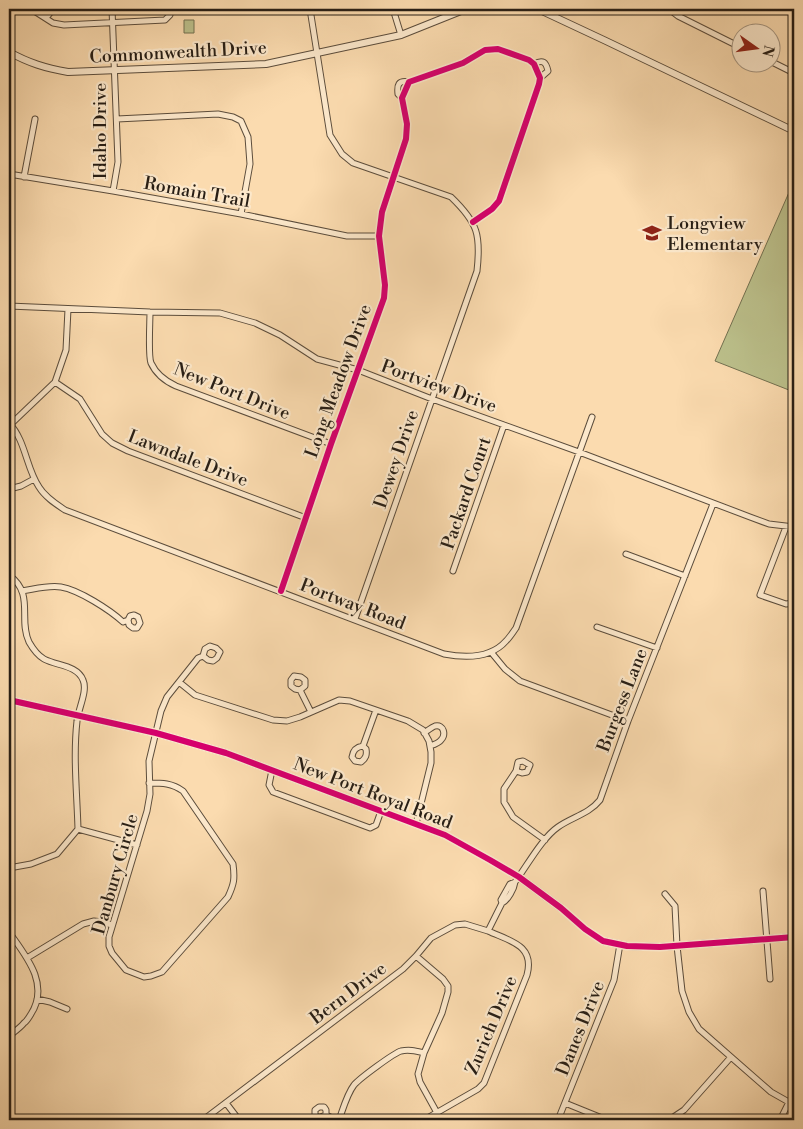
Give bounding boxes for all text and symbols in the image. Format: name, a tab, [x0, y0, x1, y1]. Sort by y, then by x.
north arrow	[730, 22, 780, 72]
street label: Commonwealth Drive	[89, 36, 267, 69]
text: N	[758, 43, 778, 58]
street label: Idaho Drive	[89, 83, 112, 179]
street label: Romain Trail	[142, 172, 253, 213]
place label: Longview Elementary	[667, 212, 763, 256]
school or university icon: Longview Elementary	[641, 222, 663, 244]
street label: Long Meadow Drive	[300, 301, 377, 461]
street label: Portview Drive	[378, 355, 500, 418]
street label: New Port Drive	[170, 358, 293, 425]
street label: Dewey Drive	[369, 407, 424, 511]
street label: Lawndale Drive	[124, 425, 251, 492]
street label: Packard Court	[436, 433, 497, 553]
street label: Portway Road	[297, 574, 410, 635]
street label: Burgess Lane	[592, 645, 653, 756]
street label: New Port Royal Road	[290, 753, 456, 835]
street label: Danbury Circle	[87, 811, 144, 937]
street label: Bern Drive	[305, 957, 391, 1030]
street label: Zurich Drive	[460, 972, 523, 1078]
street label: Danes Drive	[551, 977, 610, 1079]

